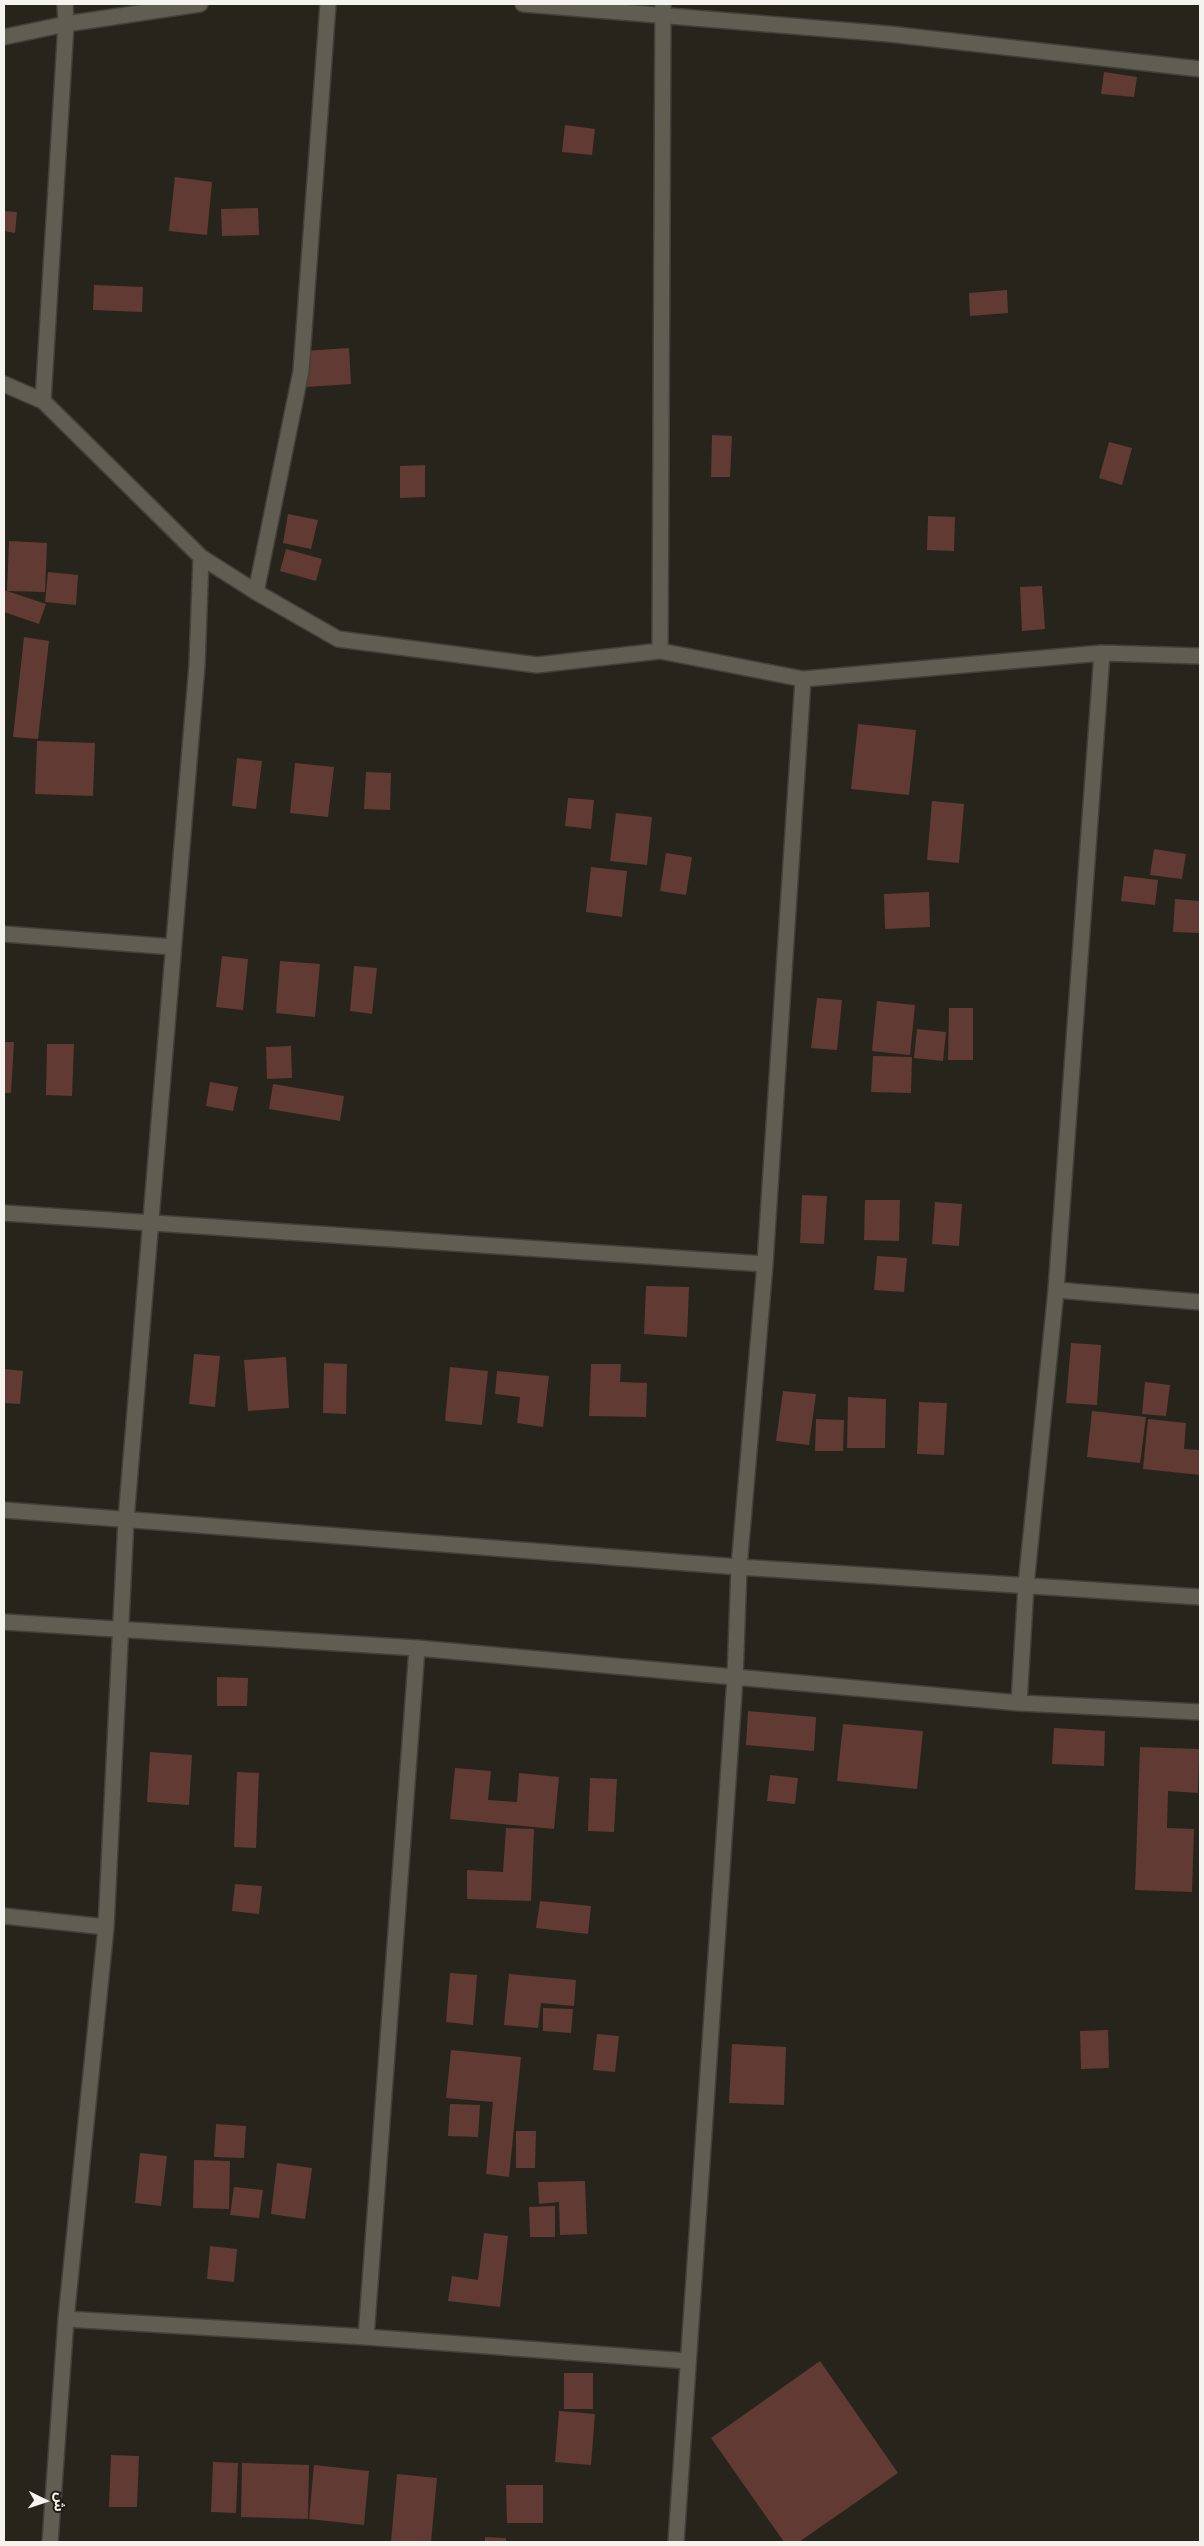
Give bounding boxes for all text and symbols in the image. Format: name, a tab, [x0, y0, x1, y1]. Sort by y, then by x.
north arrow	[20, 2476, 70, 2526]
text: ش	[50, 2492, 70, 2512]

